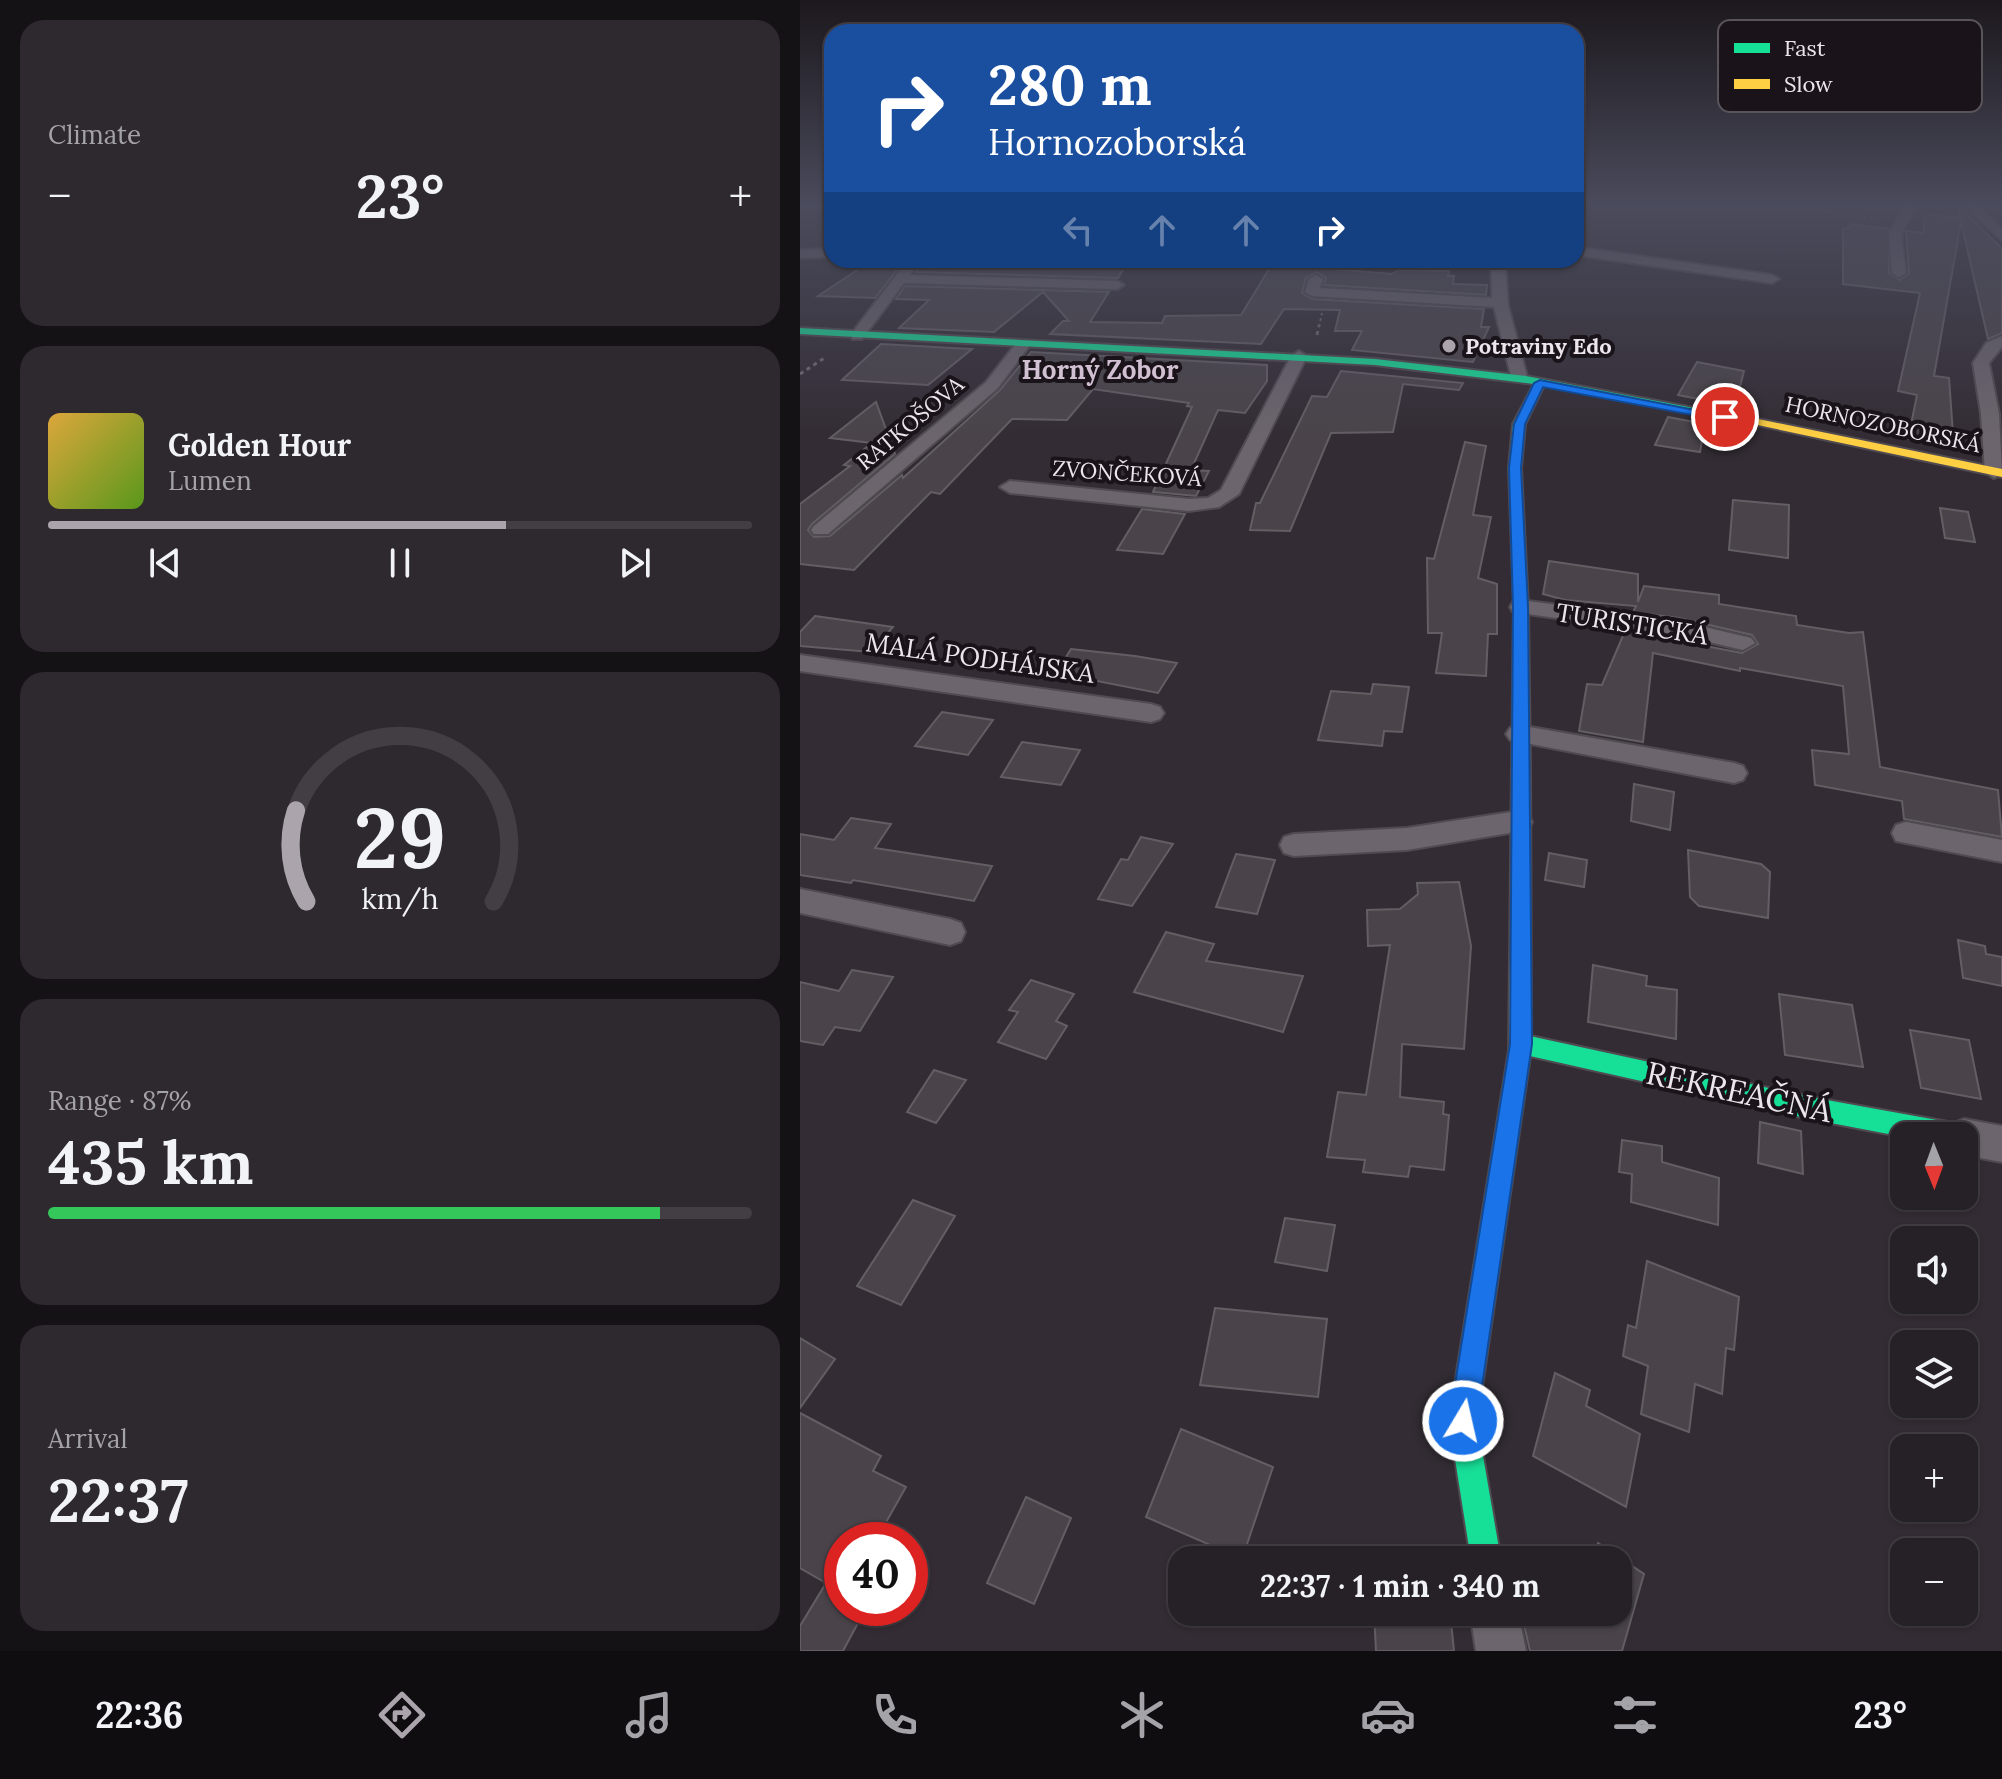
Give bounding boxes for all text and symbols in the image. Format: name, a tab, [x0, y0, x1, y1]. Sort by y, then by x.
legend	[1718, 20, 1982, 112]
text: Fast	[1784, 34, 1826, 62]
text: 280 m	[988, 49, 1152, 120]
icon: right	[856, 56, 960, 160]
text: Slow	[1784, 70, 1833, 98]
text: Climate	[48, 118, 141, 151]
text: Hornozoborská	[988, 119, 1246, 165]
text: 23°	[356, 158, 444, 234]
text: −	[48, 168, 71, 224]
text: +	[729, 168, 752, 224]
icon: left	[1056, 208, 1100, 252]
icon: ahead	[1140, 208, 1184, 252]
icon: ahead	[1224, 208, 1268, 252]
icon: right	[1308, 208, 1352, 252]
place label: Potraviny Edo	[1465, 332, 1612, 360]
marker: Potraviny Edo	[1440, 337, 1458, 355]
district label: Horný Zobor	[1021, 353, 1179, 386]
street label: RATKOŠOVA	[851, 369, 970, 476]
pin	[1691, 383, 1759, 451]
street label: HORNOZOBORSKÁ	[1783, 390, 1984, 459]
icon: arrive	[1703, 395, 1747, 439]
text: Golden Hour	[168, 426, 351, 464]
street label: ZVONČEKOVÁ	[1052, 454, 1204, 492]
text: Lumen	[168, 464, 252, 497]
icon: previous	[143, 541, 187, 585]
icon: pause	[378, 541, 422, 585]
icon: next	[613, 541, 657, 585]
street label: TURISTICKÁ	[1554, 595, 1711, 652]
street label: MALÁ PODHÁJSKA	[864, 625, 1097, 690]
text: 29	[354, 783, 446, 890]
text: km/h	[361, 880, 439, 917]
street label: REKREAČNÁ	[1643, 1052, 1837, 1131]
text: Range · 87%	[48, 1084, 191, 1117]
north arrow	[1890, 1122, 1978, 1210]
map controls	[1890, 1122, 1978, 1626]
text: 435 km	[48, 1124, 253, 1200]
button: sound	[1890, 1226, 1978, 1314]
button: layers	[1890, 1330, 1978, 1418]
position arrow	[1421, 1379, 1505, 1463]
text: Arrival	[48, 1422, 127, 1455]
button: +	[1890, 1434, 1978, 1522]
text: 22:37	[48, 1462, 189, 1538]
speed limit sign: 40	[824, 1522, 928, 1626]
button: −	[1890, 1538, 1978, 1626]
text: 22:37 · 1 min · 340 m	[1260, 1567, 1540, 1605]
icon: directions	[374, 1687, 430, 1743]
icon: music	[621, 1687, 677, 1743]
icon: phone	[867, 1687, 923, 1743]
icon: climate	[1114, 1687, 1170, 1743]
icon: car	[1360, 1687, 1416, 1743]
icon: filters	[1607, 1687, 1663, 1743]
text: 22:36	[95, 1692, 184, 1738]
text: 23°	[1854, 1692, 1907, 1738]

